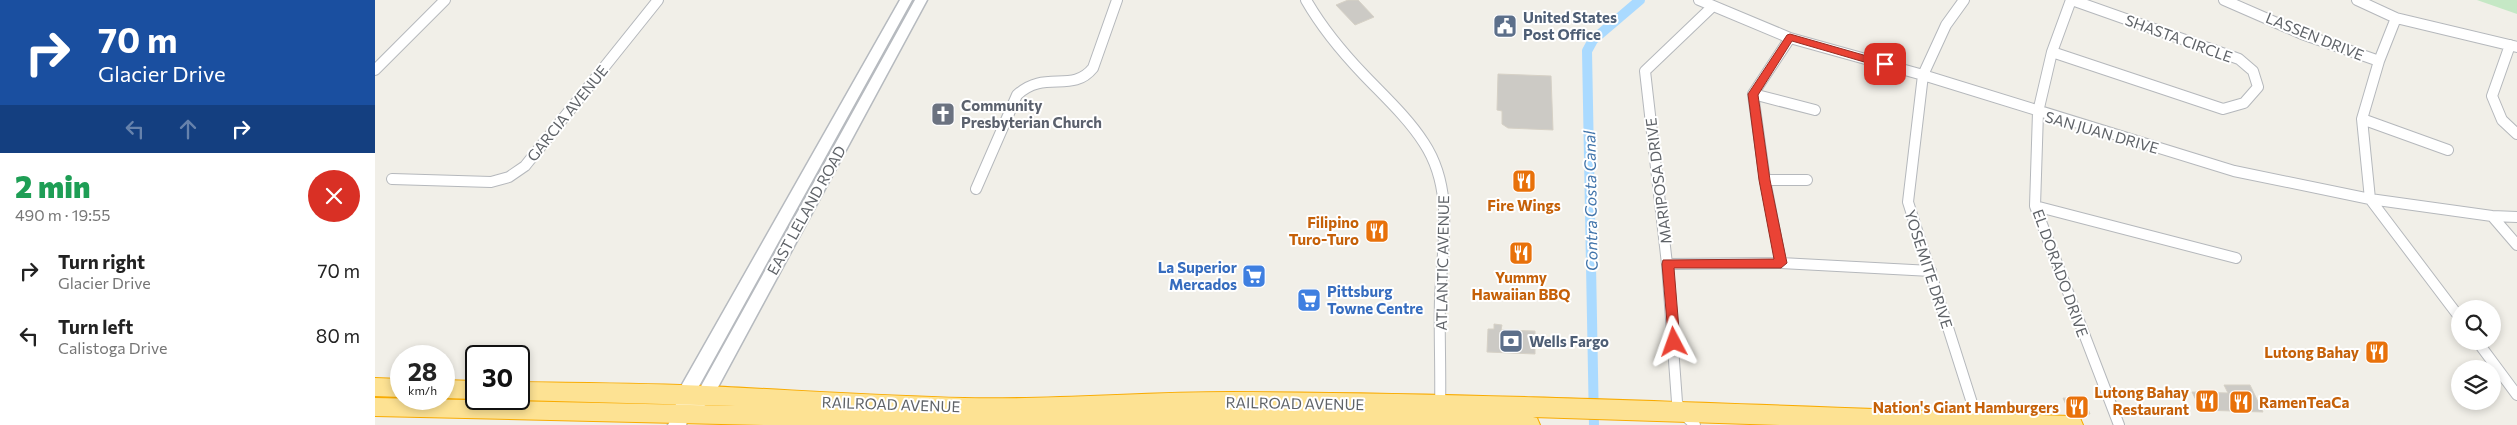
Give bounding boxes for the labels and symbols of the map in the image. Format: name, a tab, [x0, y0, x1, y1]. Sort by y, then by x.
place label: United States Post Office	[1523, 8, 1617, 43]
street label: LASSEN DRIVE	[2263, 8, 2367, 64]
street label: SHASTA CIRCLE	[2123, 10, 2235, 66]
public building icon: United States Post Office	[1492, 13, 1518, 39]
pin	[1864, 43, 1906, 85]
street label: GARCIA AVENUE	[523, 61, 611, 165]
place label: Community Presbyterian Church	[961, 96, 1102, 131]
church icon: Community Presbyterian Church	[930, 101, 956, 127]
street label: SAN JUAN DRIVE	[2043, 107, 2161, 157]
street label: MARIPOSA DRIVE	[1641, 117, 1675, 245]
water label: Contra Costa Canal	[1579, 130, 1601, 271]
street label: EAST LELAND ROAD	[763, 142, 849, 278]
restaurant icon: Fire Wings	[1511, 168, 1537, 194]
street label: ATLANTIC AVENUE	[1432, 195, 1452, 331]
place label: Fire Wings	[1487, 196, 1561, 214]
street label: YOSEMITE DRIVE	[1901, 207, 1957, 331]
street label: EL DORADO DRIVE	[2030, 207, 2093, 339]
place label: Filipino Turo-Turo	[1289, 213, 1359, 248]
restaurant icon: Filipino Turo-Turo	[1364, 218, 1390, 244]
restaurant icon: Yummy Hawaiian BBQ	[1508, 240, 1534, 266]
place label: La Superior Mercados	[1158, 258, 1237, 293]
supermarket icon: La Superior Mercados	[1241, 263, 1267, 289]
place label: Yummy Hawaiian BBQ	[1471, 268, 1571, 303]
place label: Pittsburg Towne Centre	[1327, 282, 1423, 317]
supermarket icon: Pittsburg Towne Centre	[1296, 287, 1322, 313]
position arrow	[1647, 315, 1699, 367]
bank icon: Wells Fargo	[1498, 328, 1524, 354]
place label: Wells Fargo	[1529, 332, 1609, 350]
restaurant icon: Lutong Bahay	[2364, 339, 2390, 365]
place label: Lutong Bahay	[2264, 343, 2360, 361]
speed limit sign: 30	[465, 345, 530, 410]
place label: Lutong Bahay Restaurant	[2094, 383, 2190, 418]
restaurant icon: Lutong Bahay Restaurant	[2194, 388, 2220, 414]
restaurant icon: RamenTeaCa	[2228, 389, 2254, 415]
street label: RAILROAD AVENUE	[821, 393, 961, 415]
street label: RAILROAD AVENUE	[1226, 393, 1365, 413]
place label: RamenTeaCa	[2259, 393, 2349, 411]
restaurant icon: Nation's Giant Hamburgers	[2064, 394, 2090, 420]
place label: Nation's Giant Hamburgers	[1873, 398, 2059, 416]

